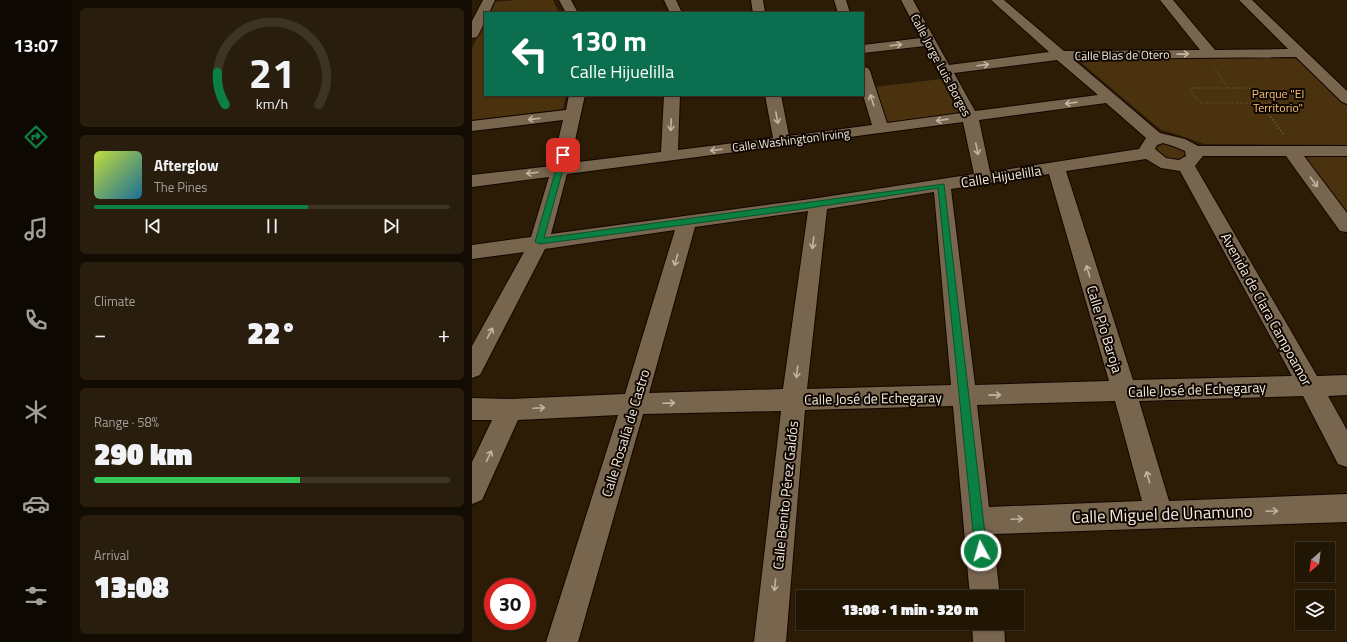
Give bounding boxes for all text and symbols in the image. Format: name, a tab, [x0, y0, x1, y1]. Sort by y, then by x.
street label: Calle Jorge Luis Borges	[906, 10, 976, 120]
text: 130 m	[570, 19, 647, 62]
icon: left	[504, 28, 556, 80]
text: 13:07	[14, 32, 58, 59]
text: 21	[249, 41, 295, 104]
one-way arrow	[889, 41, 902, 49]
street label: Calle Blas de Otero	[1074, 45, 1170, 65]
one-way arrow	[1176, 50, 1189, 58]
text: Calle Hijuelilla	[570, 58, 674, 85]
one-way arrow	[976, 61, 989, 69]
park label: Parque "El Territorio"	[1252, 84, 1304, 117]
text: km/h	[256, 93, 288, 115]
one-way arrow	[868, 94, 875, 107]
one-way arrow	[1065, 99, 1078, 107]
one-way arrow	[774, 112, 782, 125]
one-way arrow	[528, 115, 541, 122]
one-way arrow	[936, 116, 949, 124]
one-way arrow	[667, 118, 674, 131]
icon: directions	[22, 123, 50, 151]
street label: Calle Washington Irving	[731, 123, 851, 157]
pin	[546, 138, 580, 172]
one-way arrow	[973, 142, 981, 155]
icon: arrive	[552, 144, 574, 166]
one-way arrow	[710, 146, 723, 154]
text: Afterglow	[154, 154, 219, 177]
street label: Calle Hijuelilla	[959, 159, 1043, 193]
one-way arrow	[526, 169, 539, 177]
text: The Pines	[154, 177, 207, 197]
one-way arrow	[1310, 177, 1319, 188]
icon: music	[22, 215, 50, 243]
icon: previous	[142, 215, 164, 237]
icon: pause	[261, 215, 283, 237]
icon: next	[380, 215, 402, 237]
street label: Avenida de Clara Campoamor	[1216, 229, 1318, 390]
one-way arrow	[809, 236, 817, 249]
one-way arrow	[672, 253, 679, 266]
one-way arrow	[1084, 265, 1091, 278]
street label: Calle Pío Baroja	[1082, 282, 1128, 376]
text: Climate	[94, 291, 135, 311]
icon: phone	[22, 306, 50, 334]
text: 22°	[247, 310, 297, 356]
text: −	[94, 317, 106, 351]
text: +	[438, 317, 450, 351]
one-way arrow	[487, 327, 495, 339]
one-way arrow	[794, 365, 801, 378]
street label: Calle Rosalía de Castro	[596, 366, 654, 500]
street label: Calle José de Echegaray	[1128, 376, 1267, 402]
street label: Calle José de Echegaray	[804, 386, 942, 410]
one-way arrow	[988, 391, 1001, 399]
icon: climate	[22, 398, 50, 426]
one-way arrow	[662, 399, 675, 407]
one-way arrow	[532, 405, 545, 412]
text: Range · 58%	[94, 412, 159, 432]
street label: Calle Benito Pérez Galdós	[767, 419, 803, 571]
text: 290 km	[94, 431, 192, 477]
one-way arrow	[486, 450, 493, 462]
one-way arrow	[1144, 470, 1151, 483]
icon: car	[22, 490, 50, 518]
street label: Calle Miguel de Unamuno	[1071, 498, 1253, 530]
one-way arrow	[1265, 507, 1278, 514]
one-way arrow	[1010, 516, 1023, 523]
position arrow	[960, 530, 1002, 572]
north arrow	[1295, 542, 1335, 582]
map controls	[1295, 542, 1335, 630]
text: Arrival	[94, 545, 129, 565]
text: 13:08	[94, 564, 169, 610]
speed limit sign: 30	[484, 578, 536, 630]
one-way arrow	[772, 578, 779, 591]
icon: filters	[22, 582, 50, 610]
button: layers	[1295, 590, 1335, 630]
text: 13:08 · 1 min · 320 m	[842, 598, 978, 621]

